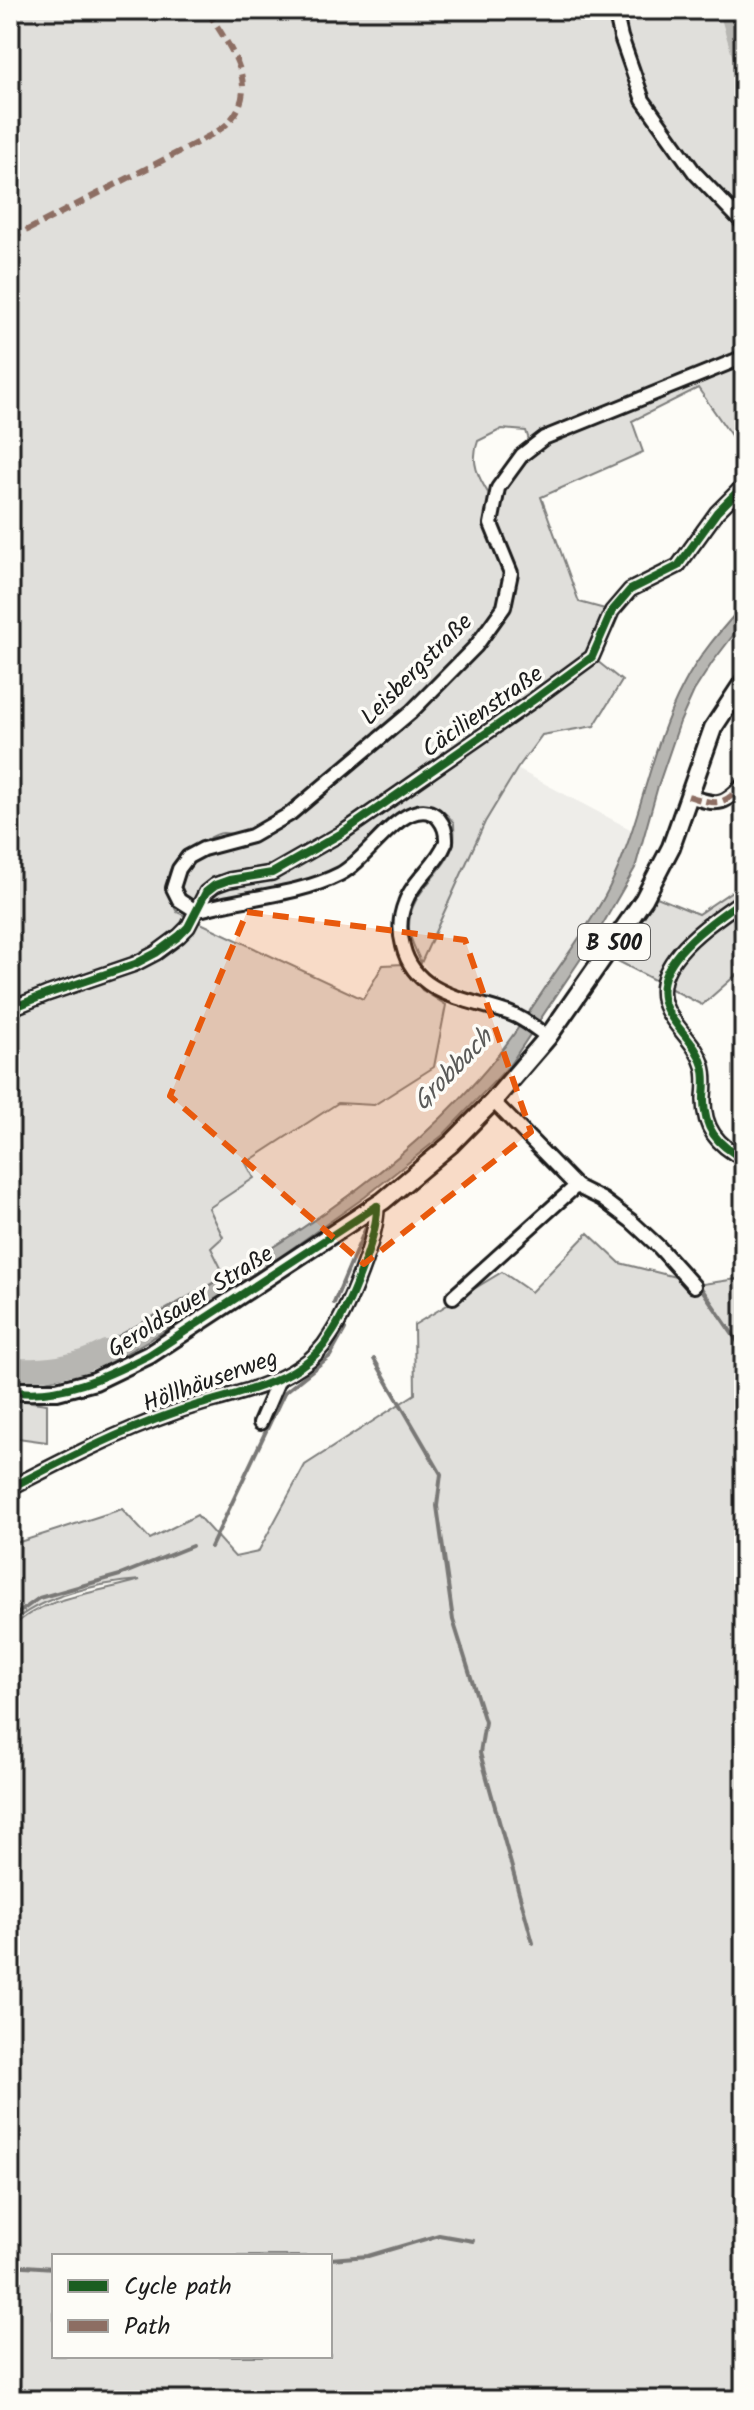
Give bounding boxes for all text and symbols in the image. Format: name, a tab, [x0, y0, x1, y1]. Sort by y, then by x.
street label: Leisbergstraße	[352, 604, 483, 736]
street label: Cäcilienstraße	[414, 656, 552, 769]
road number: B 500	[578, 924, 650, 960]
water label: Grobbach	[403, 1018, 505, 1121]
street label: Geroldsauer Straße	[100, 1235, 282, 1369]
street label: Höllhäuserweg	[137, 1339, 284, 1424]
legend	[52, 2254, 332, 2358]
text: Cycle path	[124, 2268, 232, 2307]
text: Path	[124, 2308, 170, 2347]

